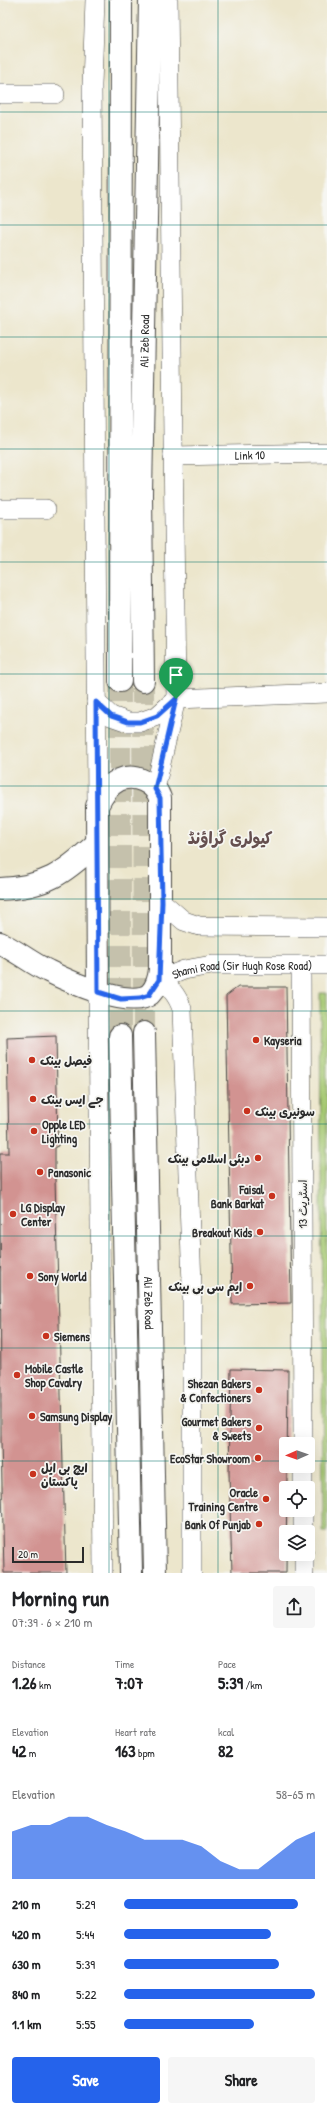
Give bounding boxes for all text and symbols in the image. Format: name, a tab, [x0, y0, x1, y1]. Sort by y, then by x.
street label: Ali Zeb Road	[135, 314, 153, 368]
street label: Link 10	[235, 446, 265, 463]
pin	[159, 658, 193, 699]
icon: arrive	[165, 664, 187, 686]
district label: کیولری گراؤنڈ	[188, 827, 272, 849]
street label: Shami Road (Sir Hugh Rose Road)	[169, 957, 312, 983]
place label: Kayseria	[264, 1032, 302, 1050]
marker: Kayseria	[251, 1035, 261, 1045]
place label: فیصل بینک	[40, 1052, 92, 1069]
marker: فیصل بینک	[27, 1055, 37, 1065]
place label: جے ایس بینک	[41, 1091, 104, 1108]
marker: جے ایس بینک	[28, 1094, 38, 1104]
place label: سونیری بینک	[255, 1103, 315, 1120]
marker: سونیری بینک	[242, 1106, 252, 1116]
place label: Opple LED Lighting	[42, 1116, 85, 1148]
marker: Opple LED Lighting	[29, 1126, 39, 1136]
place label: دبئی اسلامی بینک	[168, 1150, 250, 1167]
marker: دبئی اسلامی بینک	[253, 1153, 263, 1163]
place label: Panasonic	[48, 1164, 91, 1181]
marker: Panasonic	[35, 1167, 45, 1177]
street label: اسٹریٹ 13	[294, 1179, 311, 1229]
place label: Faisal Bank Barkat	[211, 1181, 265, 1212]
marker: Faisal Bank Barkat	[267, 1191, 277, 1201]
place label: LG Display Center	[21, 1199, 65, 1230]
marker: LG Display Center	[8, 1209, 18, 1219]
place label: Breakout Kids	[192, 1224, 252, 1241]
marker: Breakout Kids	[255, 1227, 265, 1237]
place label: Sony World	[38, 1268, 87, 1286]
marker: Sony World	[25, 1271, 35, 1281]
street label: Ali Zeb Road	[140, 1276, 159, 1330]
place label: ایم سی بی بینک	[168, 1278, 242, 1296]
marker: ایم سی بی بینک	[245, 1281, 255, 1291]
place label: Siemens	[54, 1328, 90, 1345]
marker: Siemens	[41, 1331, 51, 1341]
place label: Mobile Castle Shop Cavalry	[25, 1360, 84, 1392]
marker: Mobile Castle Shop Cavalry	[12, 1370, 22, 1380]
place label: Shezan Bakers & Confectioners	[180, 1375, 251, 1406]
marker: Shezan Bakers & Confectioners	[254, 1385, 264, 1395]
place label: Samsung Display	[40, 1408, 112, 1426]
marker: Samsung Display	[27, 1411, 37, 1421]
place label: Gourmet Bakers & Sweets	[181, 1413, 251, 1444]
marker: Gourmet Bakers & Sweets	[254, 1423, 264, 1433]
north arrow	[279, 1437, 315, 1473]
map controls	[279, 1437, 315, 1561]
place label: EcoStar Showroom	[170, 1450, 250, 1467]
marker: EcoStar Showroom	[253, 1453, 263, 1463]
place label: ایچ بی ایل پاکستان	[41, 1459, 88, 1490]
marker: ایچ بی ایل پاکستان	[28, 1469, 38, 1479]
button: locate	[279, 1481, 315, 1517]
place label: Oracle Training Centre	[187, 1484, 258, 1516]
marker: Oracle Training Centre	[261, 1494, 271, 1504]
place label: Bank Of Punjab	[185, 1516, 251, 1533]
marker: Bank Of Punjab	[254, 1519, 264, 1529]
button: layers	[279, 1525, 315, 1561]
scale bar	[12, 1545, 84, 1564]
text: 20 m	[18, 1547, 38, 1561]
text: Morning run	[12, 1583, 109, 1613]
button: share	[273, 1586, 315, 1628]
text: 07:39 · 6 × 210 m	[12, 1613, 92, 1631]
text: Distance	[12, 1657, 46, 1671]
text: Time	[115, 1657, 134, 1671]
text: Pace	[218, 1657, 236, 1671]
text: 1.26	[12, 1671, 37, 1694]
text: 7:07	[115, 1671, 143, 1694]
text: 5:39	[218, 1671, 243, 1694]
text: km	[37, 1678, 51, 1692]
text: /km	[243, 1678, 262, 1692]
text: Elevation	[12, 1725, 49, 1739]
text: Heart rate	[115, 1725, 156, 1739]
text: kcal	[218, 1725, 234, 1739]
text: 42	[12, 1739, 26, 1762]
text: 163	[115, 1739, 136, 1762]
text: 82	[218, 1739, 233, 1762]
text: m	[26, 1746, 36, 1760]
text: bpm	[136, 1746, 155, 1760]
text: Elevation	[12, 1785, 55, 1803]
text: 58–65 m	[276, 1785, 315, 1803]
text: 210 m	[12, 1895, 40, 1913]
text: 5:29	[76, 1895, 95, 1913]
text: 420 m	[12, 1925, 41, 1943]
text: 5:44	[76, 1925, 94, 1943]
text: 630 m	[12, 1955, 41, 1973]
text: 5:39	[76, 1955, 95, 1973]
text: 840 m	[12, 1985, 40, 2003]
text: 5:22	[76, 1985, 97, 2003]
text: 1.1 km	[12, 2015, 41, 2033]
text: 5:55	[76, 2015, 96, 2033]
button: Save	[12, 2057, 160, 2103]
button: Share	[168, 2057, 315, 2103]

